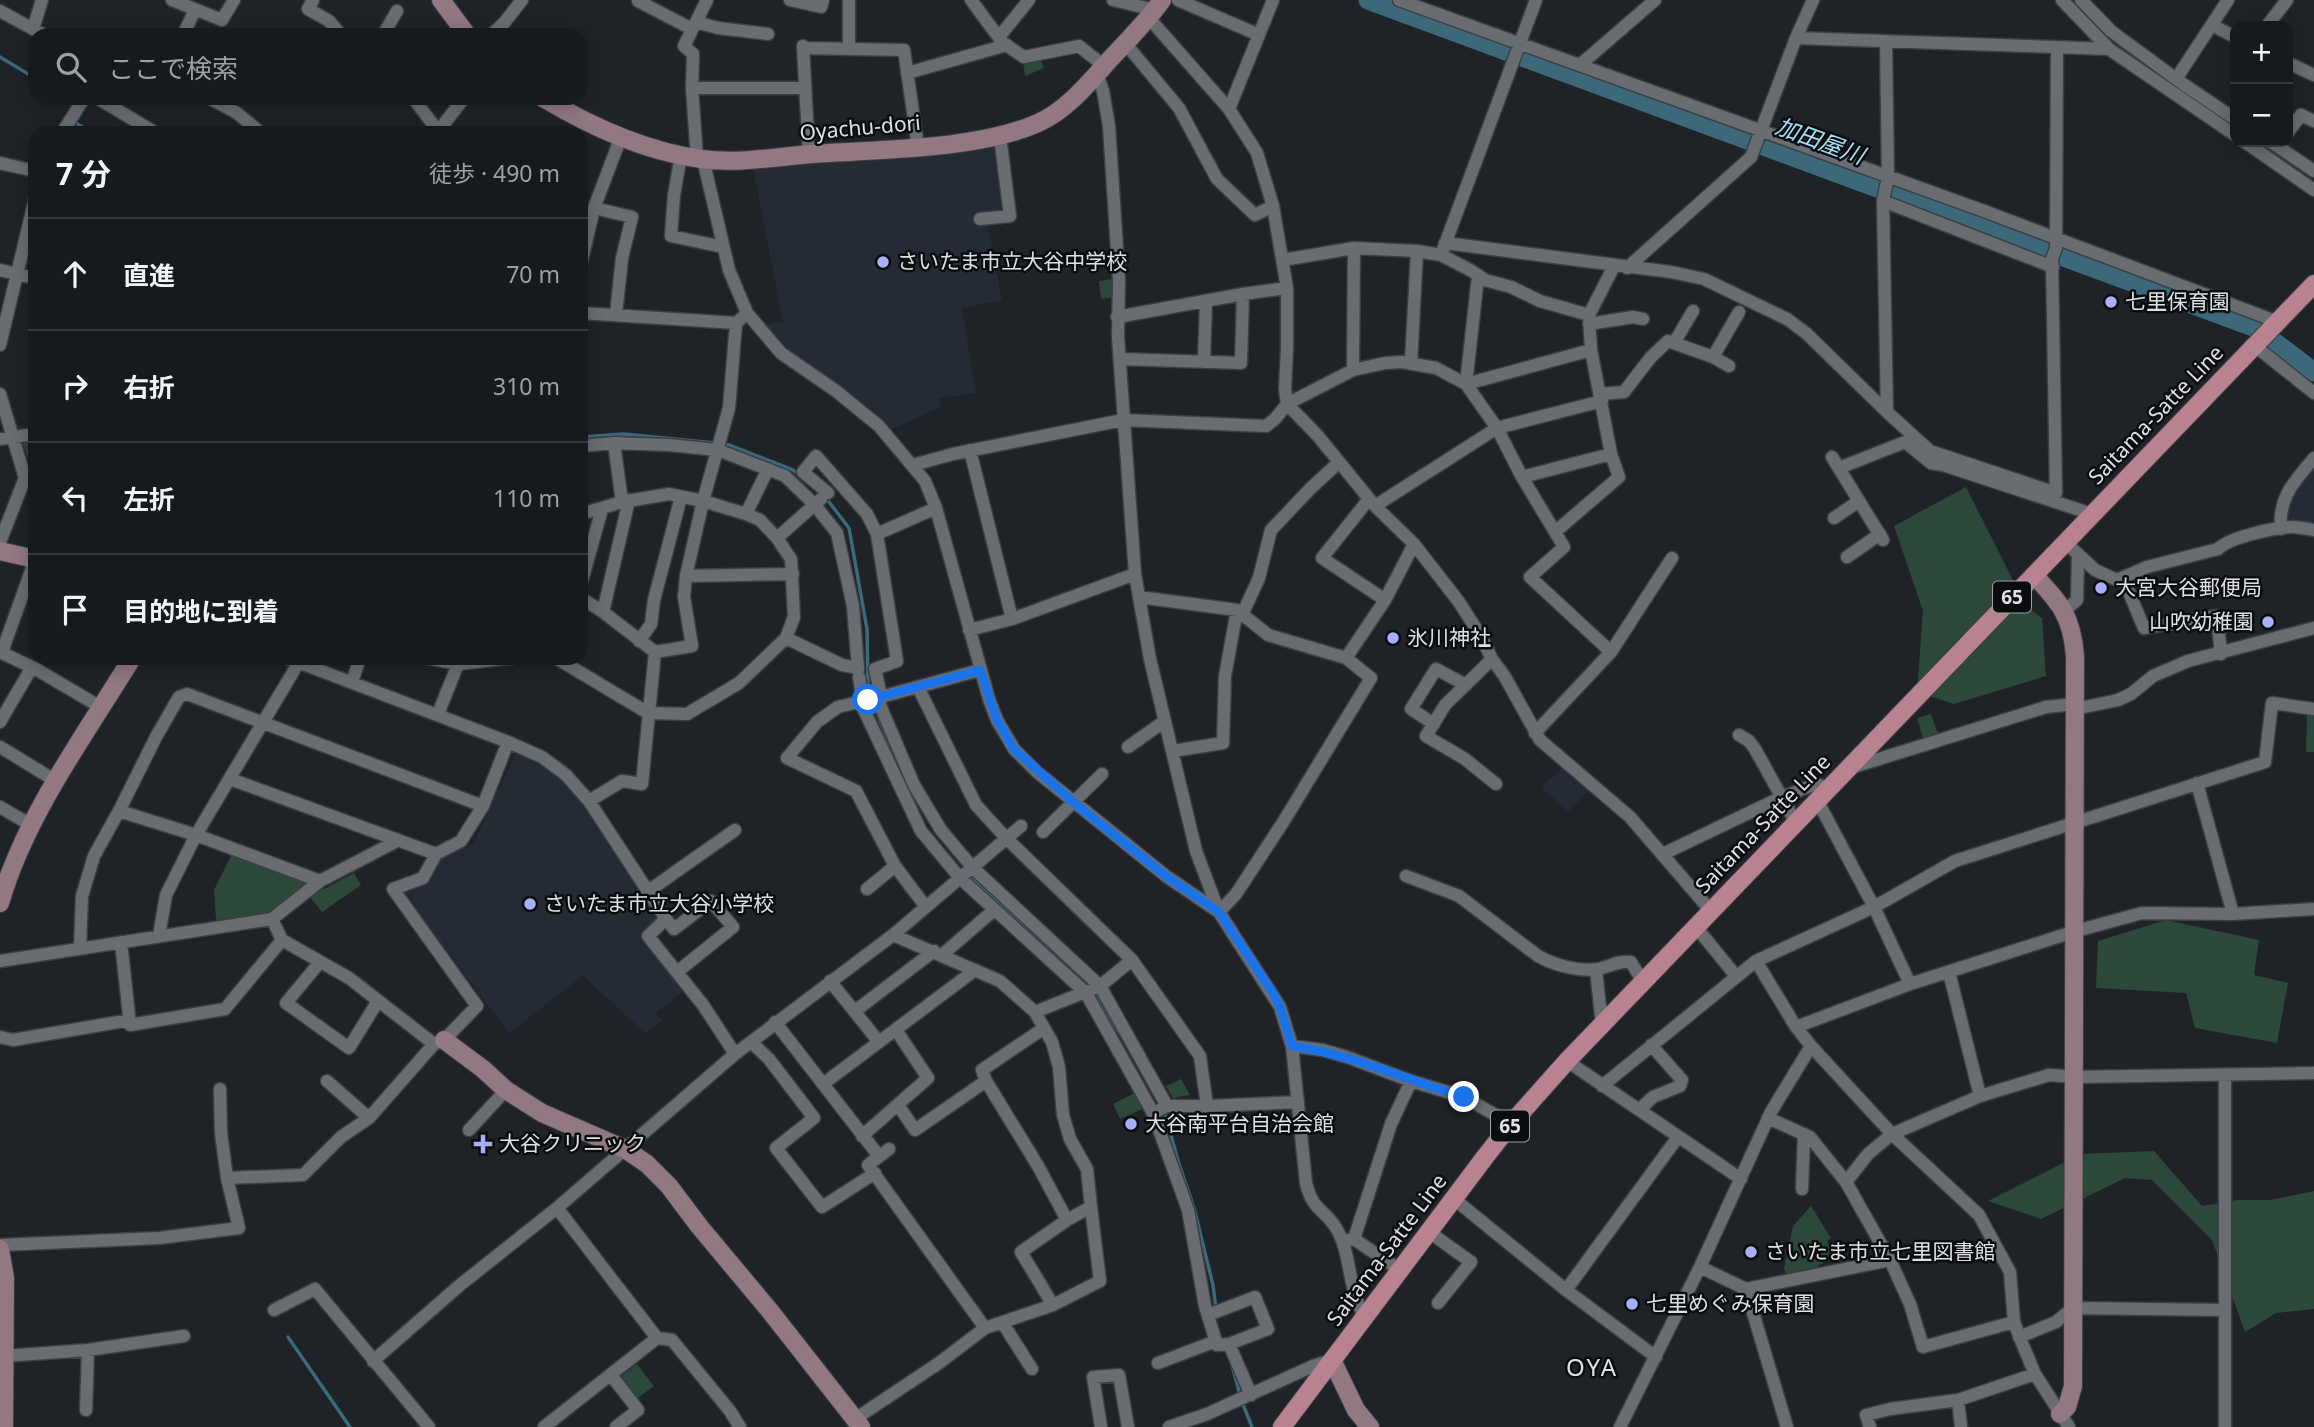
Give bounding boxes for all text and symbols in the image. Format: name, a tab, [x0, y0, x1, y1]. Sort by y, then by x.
map controls	[2230, 21, 2293, 147]
button: +	[2230, 21, 2293, 84]
search box	[28, 28, 588, 105]
icon: search	[52, 48, 90, 86]
text: ここで検索	[108, 50, 238, 86]
button: −	[2230, 84, 2293, 147]
street label: Oyachu-dori	[798, 108, 922, 146]
water label: 加田屋川	[1772, 109, 1872, 172]
text: 7 分	[56, 153, 111, 194]
text: 徒歩 · 490 m	[429, 157, 560, 189]
place label: さいたま市立大谷中学校	[897, 247, 1127, 275]
marker: さいたま市立大谷中学校	[875, 254, 891, 270]
icon: ahead	[56, 255, 94, 293]
text: 直進	[123, 257, 175, 293]
text: 70 m	[506, 258, 560, 290]
place label: 七里保育園	[2125, 287, 2230, 315]
marker: 七里保育園	[2103, 294, 2119, 310]
street label: Saitama-Satte Line	[2082, 339, 2229, 490]
icon: right	[56, 367, 94, 405]
text: 右折	[123, 369, 175, 405]
text: 310 m	[493, 370, 560, 402]
icon: left	[56, 479, 94, 517]
text: 左折	[123, 481, 175, 517]
text: 110 m	[493, 482, 560, 514]
place label: 大宮大谷郵便局	[2115, 573, 2262, 601]
marker: 大宮大谷郵便局	[2093, 580, 2109, 596]
road number: 65	[1993, 582, 2031, 612]
icon: arrive	[56, 591, 94, 629]
text: 目的地に到着	[123, 593, 279, 629]
place label: 山吹幼稚園	[2149, 607, 2254, 635]
marker: 山吹幼稚園	[2260, 614, 2276, 630]
place label: 氷川神社	[1407, 623, 1491, 651]
marker: 氷川神社	[1385, 630, 1401, 646]
route start	[852, 684, 883, 715]
street label: Saitama-Satte Line	[1689, 748, 1836, 899]
place label: さいたま市立大谷小学校	[544, 889, 774, 917]
marker: さいたま市立大谷小学校	[522, 896, 538, 912]
route end	[1448, 1081, 1479, 1112]
place label: 大谷南平台自治会館	[1145, 1109, 1334, 1137]
road number: 65	[1491, 1110, 1529, 1142]
marker: 大谷南平台自治会館	[1123, 1116, 1139, 1132]
place label: 大谷クリニック	[499, 1129, 646, 1157]
marker: 大谷クリニック	[473, 1134, 493, 1154]
street label: Saitama-Satte Line	[1320, 1168, 1453, 1331]
place label: さいたま市立七里図書館	[1765, 1237, 1995, 1265]
marker: さいたま市立七里図書館	[1743, 1244, 1759, 1260]
place label: 七里めぐみ保育園	[1646, 1289, 1815, 1317]
marker: 七里めぐみ保育園	[1624, 1296, 1640, 1312]
district label: OYA	[1566, 1350, 1618, 1383]

